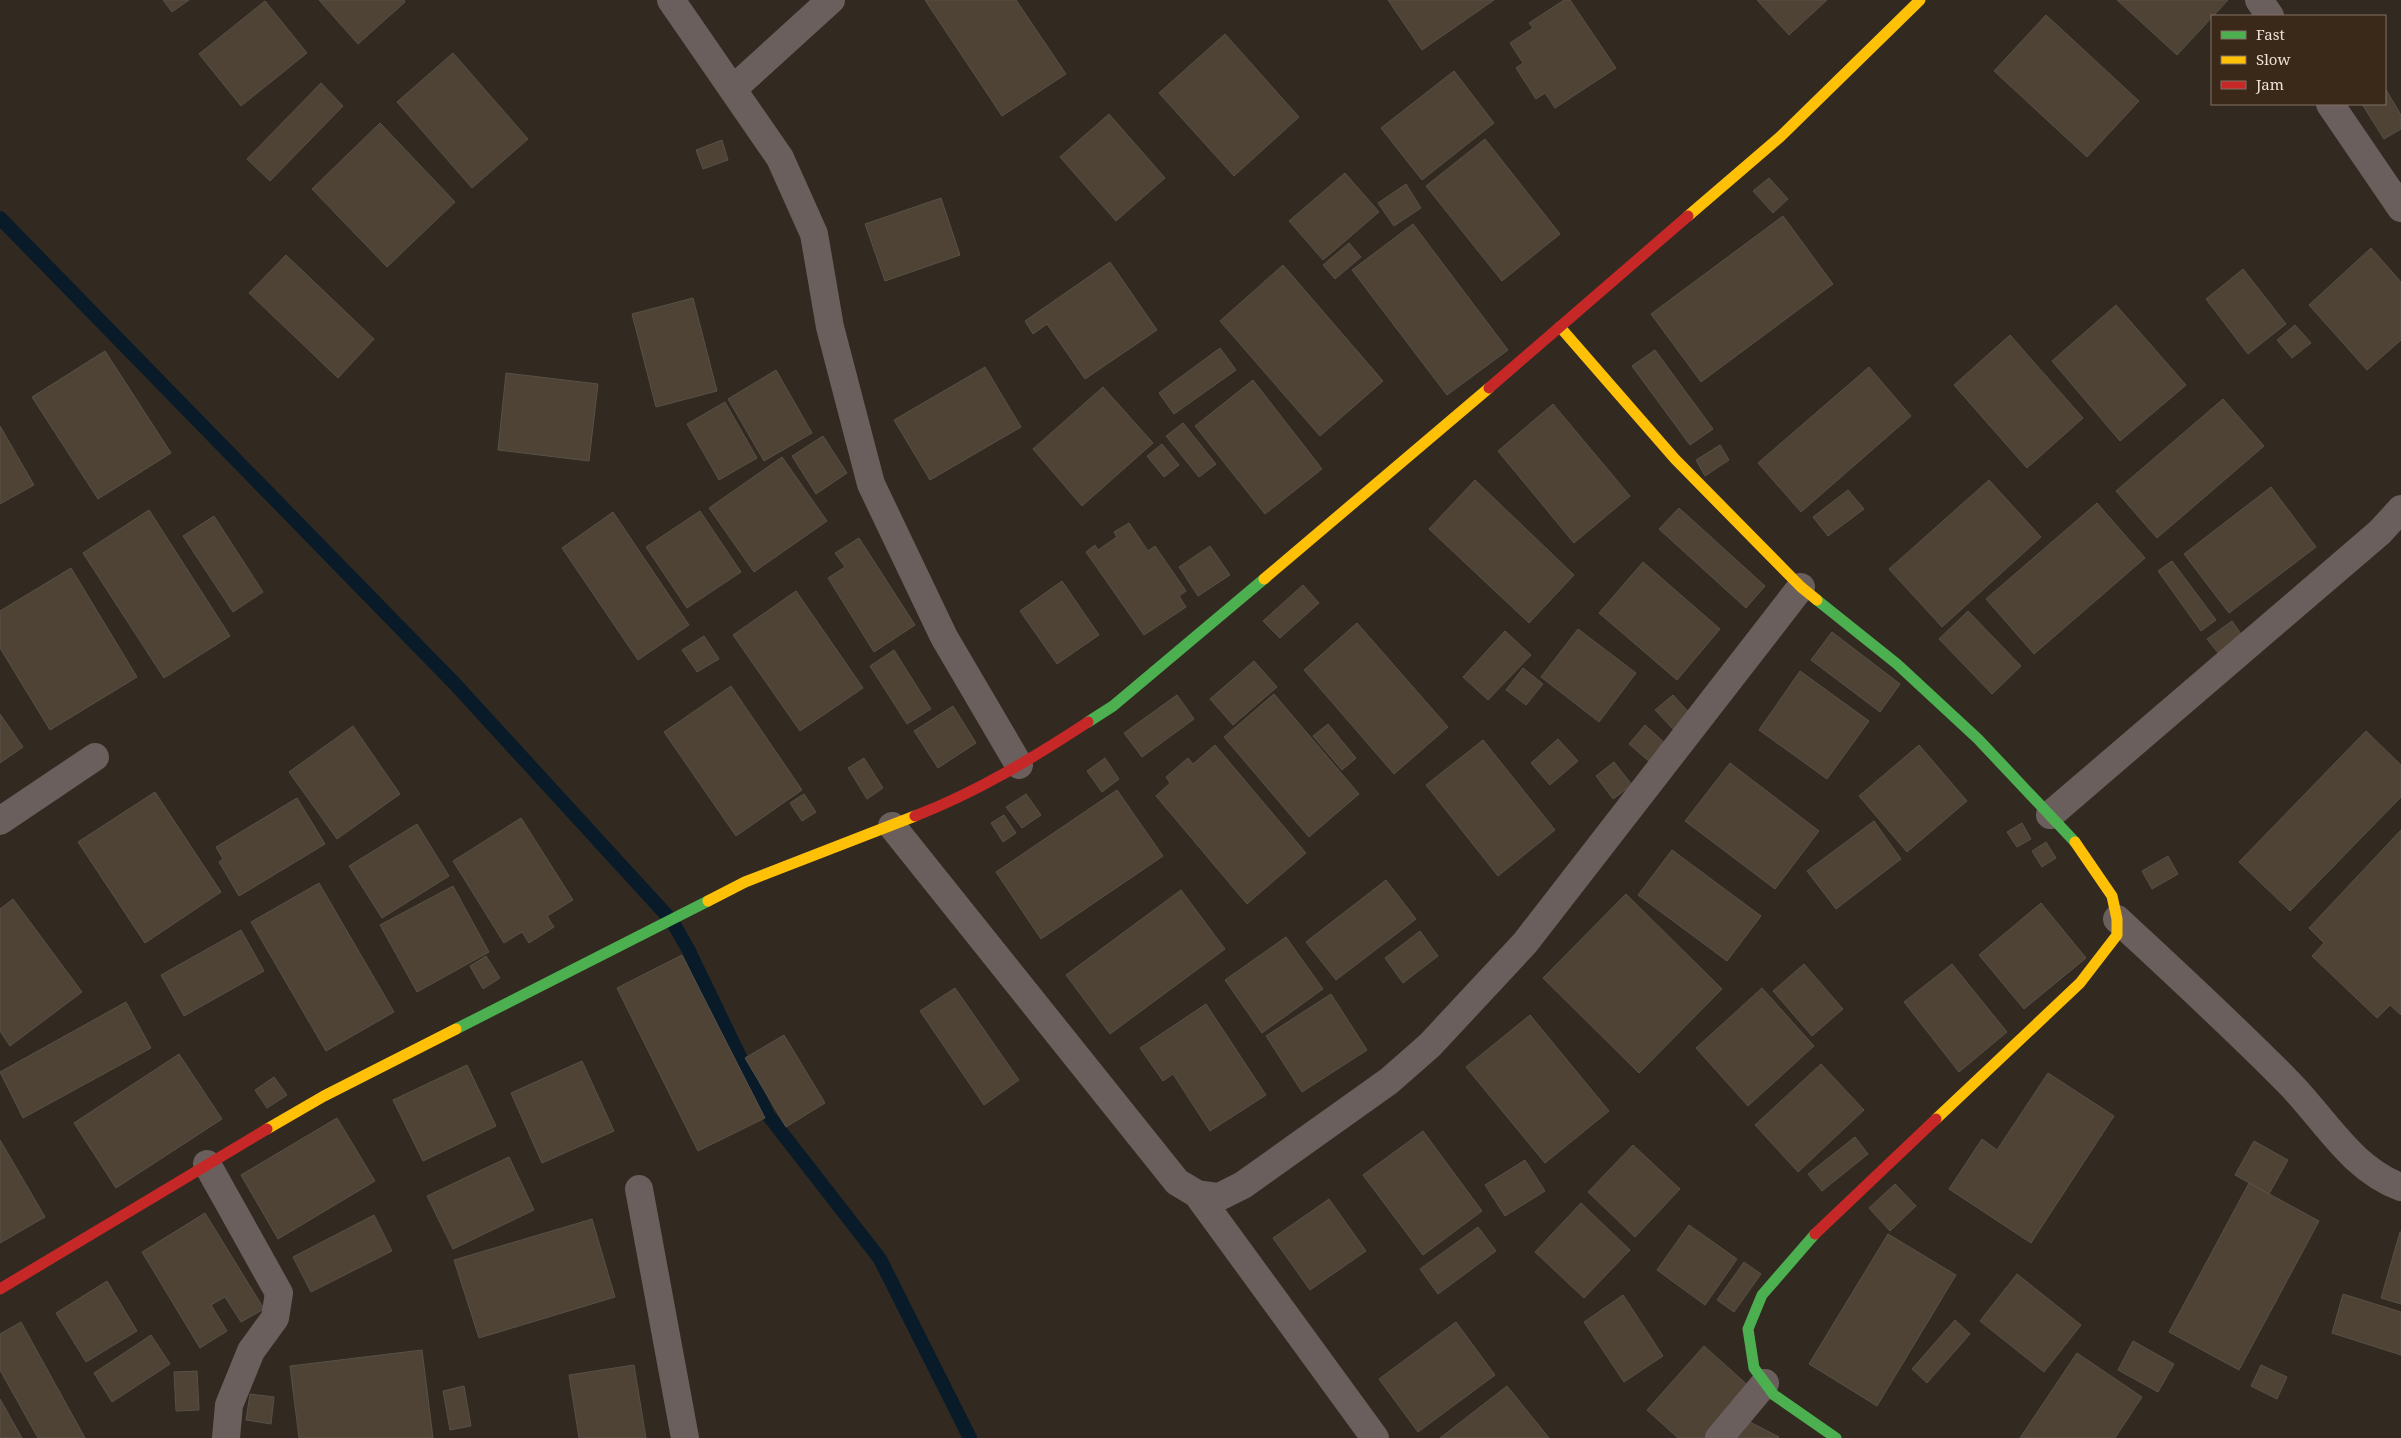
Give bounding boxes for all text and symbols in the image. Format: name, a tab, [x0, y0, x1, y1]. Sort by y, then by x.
legend	[2211, 15, 2386, 105]
text: Fast	[2256, 24, 2285, 44]
text: Slow	[2256, 49, 2290, 69]
text: Jam	[2255, 74, 2284, 94]

